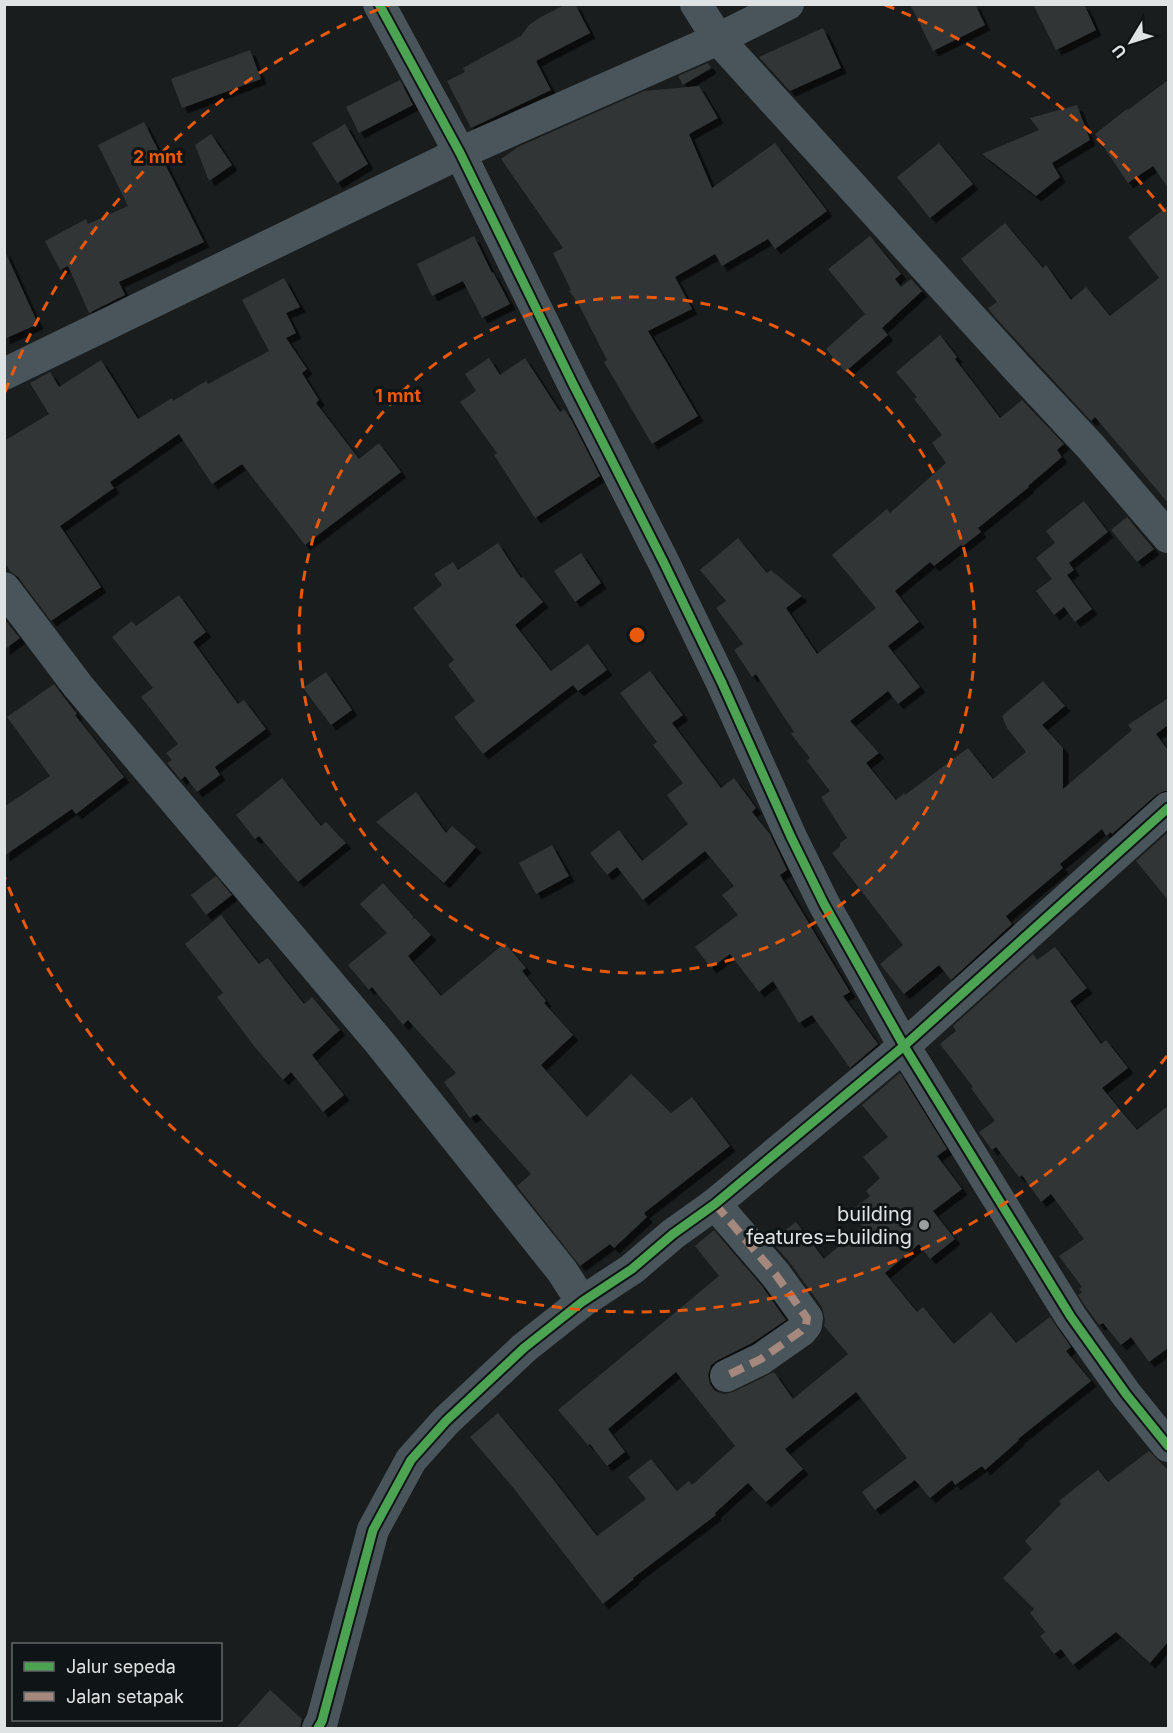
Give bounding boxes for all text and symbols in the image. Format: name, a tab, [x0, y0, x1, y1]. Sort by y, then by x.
north arrow	[1101, 12, 1161, 72]
text: U	[1108, 40, 1131, 62]
text: 2 mnt	[133, 146, 183, 167]
text: 1 mnt	[375, 385, 422, 406]
centre of rings	[627, 625, 647, 645]
place label: building features=building	[746, 1202, 912, 1249]
marker: building features=building	[917, 1218, 931, 1232]
legend	[12, 1643, 222, 1721]
text: Jalur sepeda	[66, 1656, 176, 1677]
text: Jalan setapak	[66, 1686, 184, 1707]

